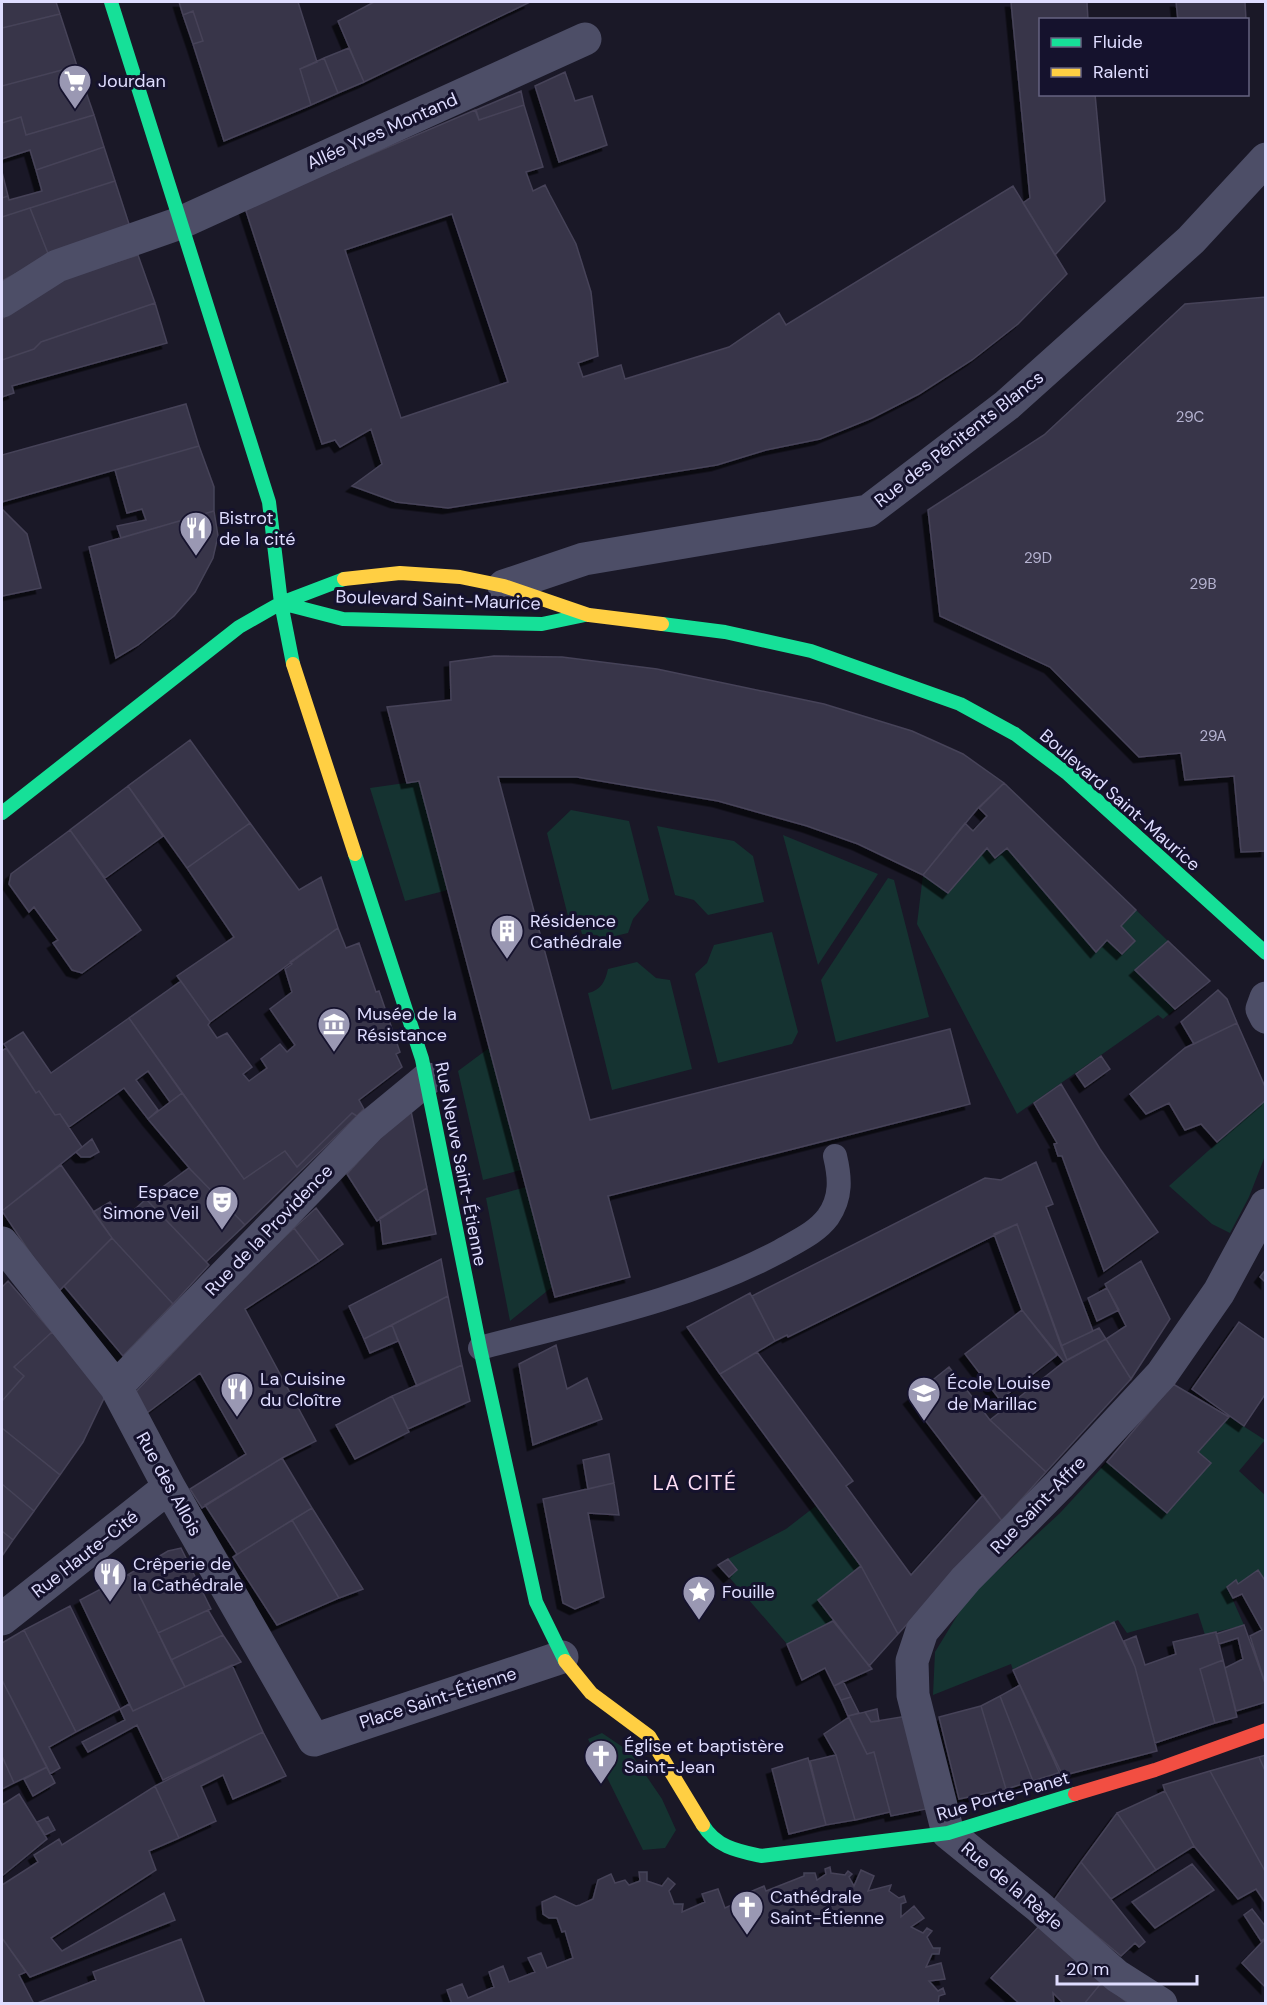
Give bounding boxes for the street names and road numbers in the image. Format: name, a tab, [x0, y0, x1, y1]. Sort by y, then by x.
street label: Allée Yves Montand	[303, 87, 461, 175]
street label: Rue des Pénitents Blancs	[869, 365, 1049, 513]
street label: Boulevard Saint-Maurice	[335, 584, 541, 616]
street label: Boulevard Saint-Maurice	[1035, 724, 1205, 876]
street label: Rue Neuve Saint-Étienne	[429, 1060, 493, 1268]
street label: Rue de la Providence	[200, 1159, 338, 1301]
street label: Rue des Allois	[131, 1428, 207, 1540]
street label: Rue Saint-Affre	[985, 1451, 1091, 1559]
street label: Rue Haute-Cité	[27, 1505, 143, 1603]
street label: Place Saint-Étienne	[356, 1661, 520, 1735]
street label: Rue Porte-Panet	[934, 1766, 1072, 1826]
street label: Rue de la Règle	[956, 1836, 1068, 1936]

